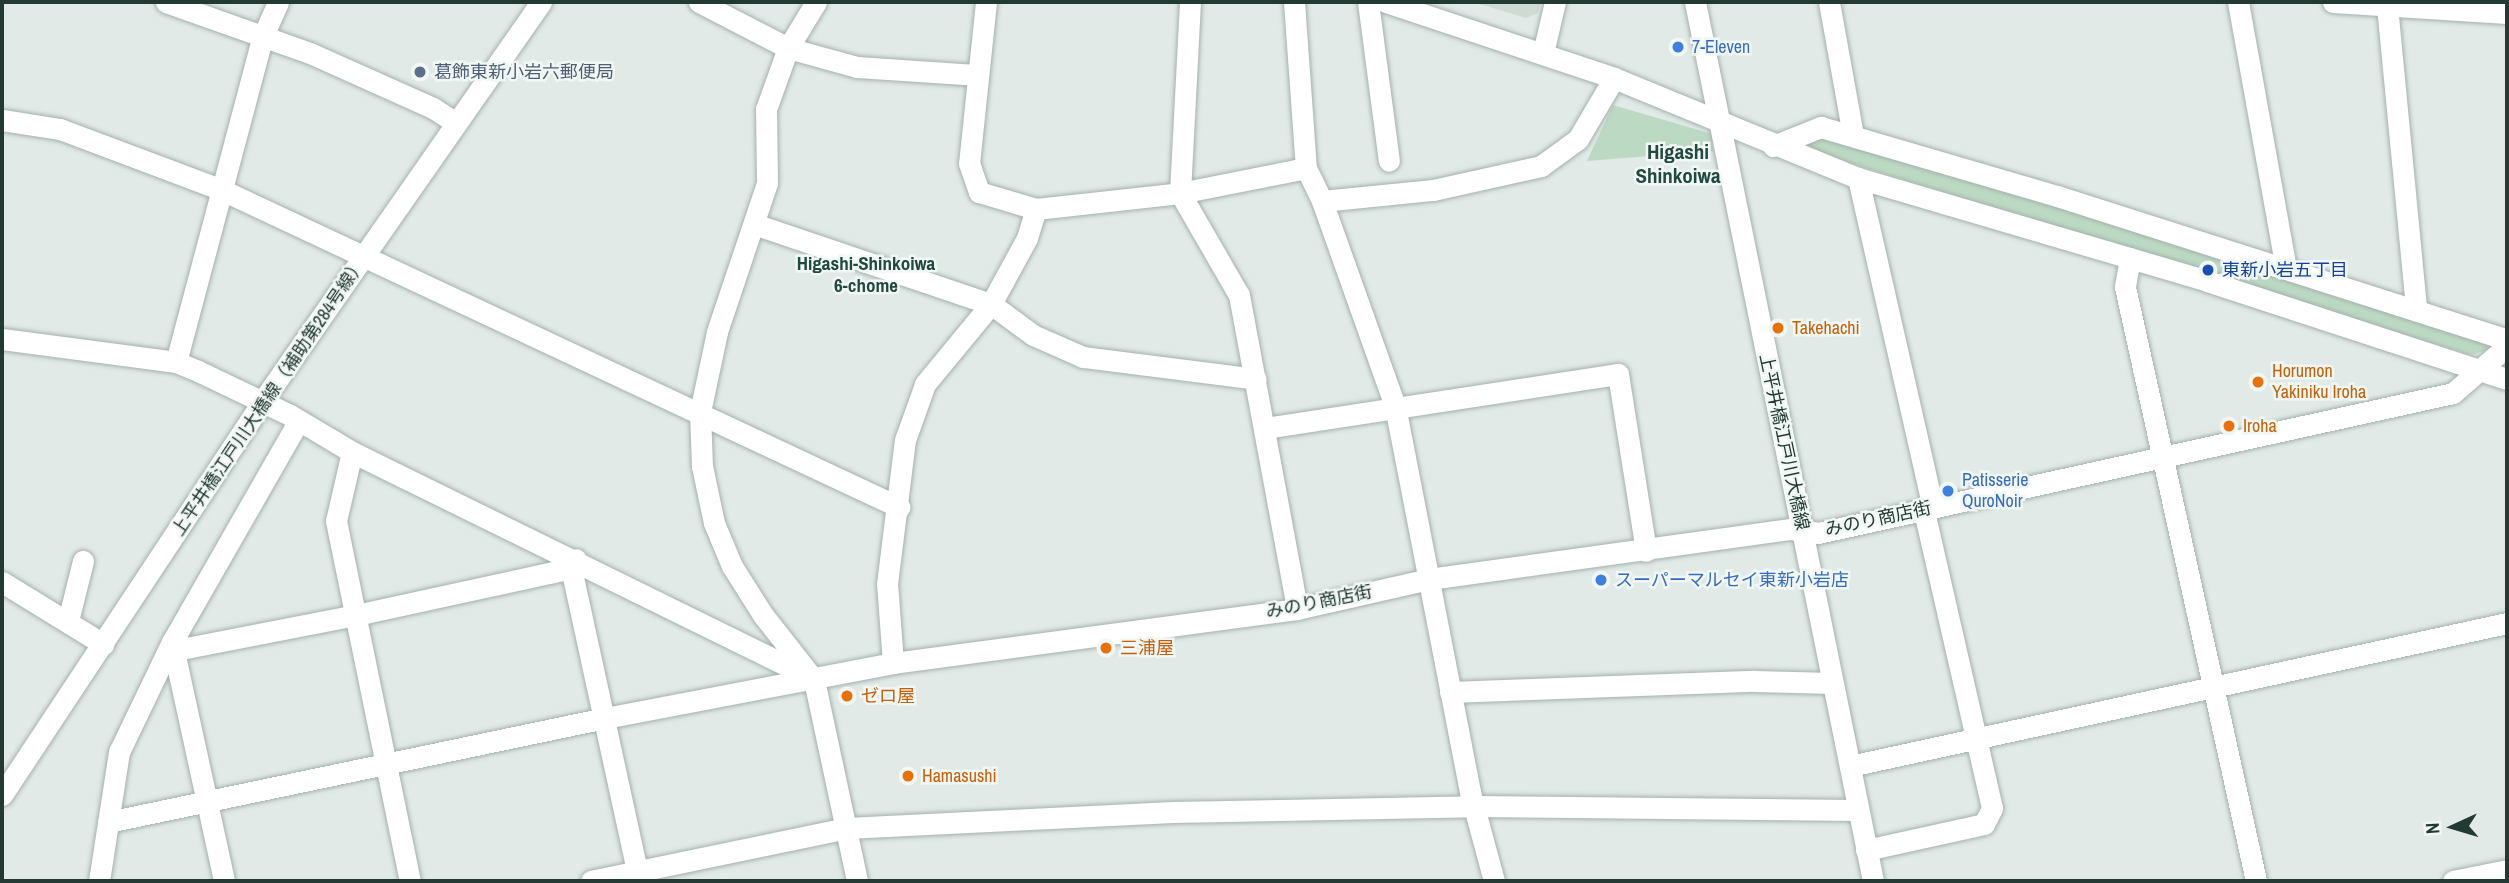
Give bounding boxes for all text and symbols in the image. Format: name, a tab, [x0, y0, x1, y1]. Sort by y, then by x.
place label: 7-Eleven	[1692, 36, 1750, 58]
marker: 7-Eleven	[1670, 39, 1686, 55]
place label: 葛飾東新小岩六郵便局	[434, 61, 614, 83]
marker: 葛飾東新小岩六郵便局	[412, 64, 428, 80]
district label: Higashi Shinkoiwa	[1635, 139, 1721, 189]
district label: Higashi-Shinkoiwa 6-chome	[797, 253, 935, 297]
street label: 上平井橋江戸川大橋線（補助第284号線）	[168, 254, 370, 540]
place label: 東新小岩五丁目	[2222, 259, 2348, 281]
marker: 東新小岩五丁目	[2200, 262, 2216, 278]
place label: Takehachi	[1792, 317, 1860, 339]
marker: Takehachi	[1770, 320, 1786, 336]
street label: 上平井橋江戸川大橋線	[1755, 352, 1813, 532]
place label: Horumon Yakiniku Iroha	[2272, 361, 2366, 404]
marker: Horumon Yakiniku Iroha	[2250, 374, 2266, 390]
place label: Iroha	[2243, 415, 2277, 437]
marker: Iroha	[2221, 418, 2237, 434]
place label: Patisserie QuroNoir	[1962, 470, 2028, 512]
marker: Patisserie QuroNoir	[1940, 483, 1956, 499]
street label: みのり商店街	[1823, 497, 1933, 541]
place label: スーパーマルセイ東新小岩店	[1615, 569, 1849, 591]
marker: スーパーマルセイ東新小岩店	[1593, 572, 1609, 588]
street label: みのり商店街	[1264, 581, 1374, 623]
place label: 三浦屋	[1120, 637, 1174, 659]
marker: 三浦屋	[1098, 640, 1114, 656]
place label: ゼロ屋	[861, 685, 915, 707]
marker: ゼロ屋	[839, 688, 855, 704]
place label: Hamasushi	[922, 765, 997, 787]
marker: Hamasushi	[900, 768, 916, 784]
north arrow	[2418, 792, 2488, 862]
text: N	[2419, 822, 2445, 835]

